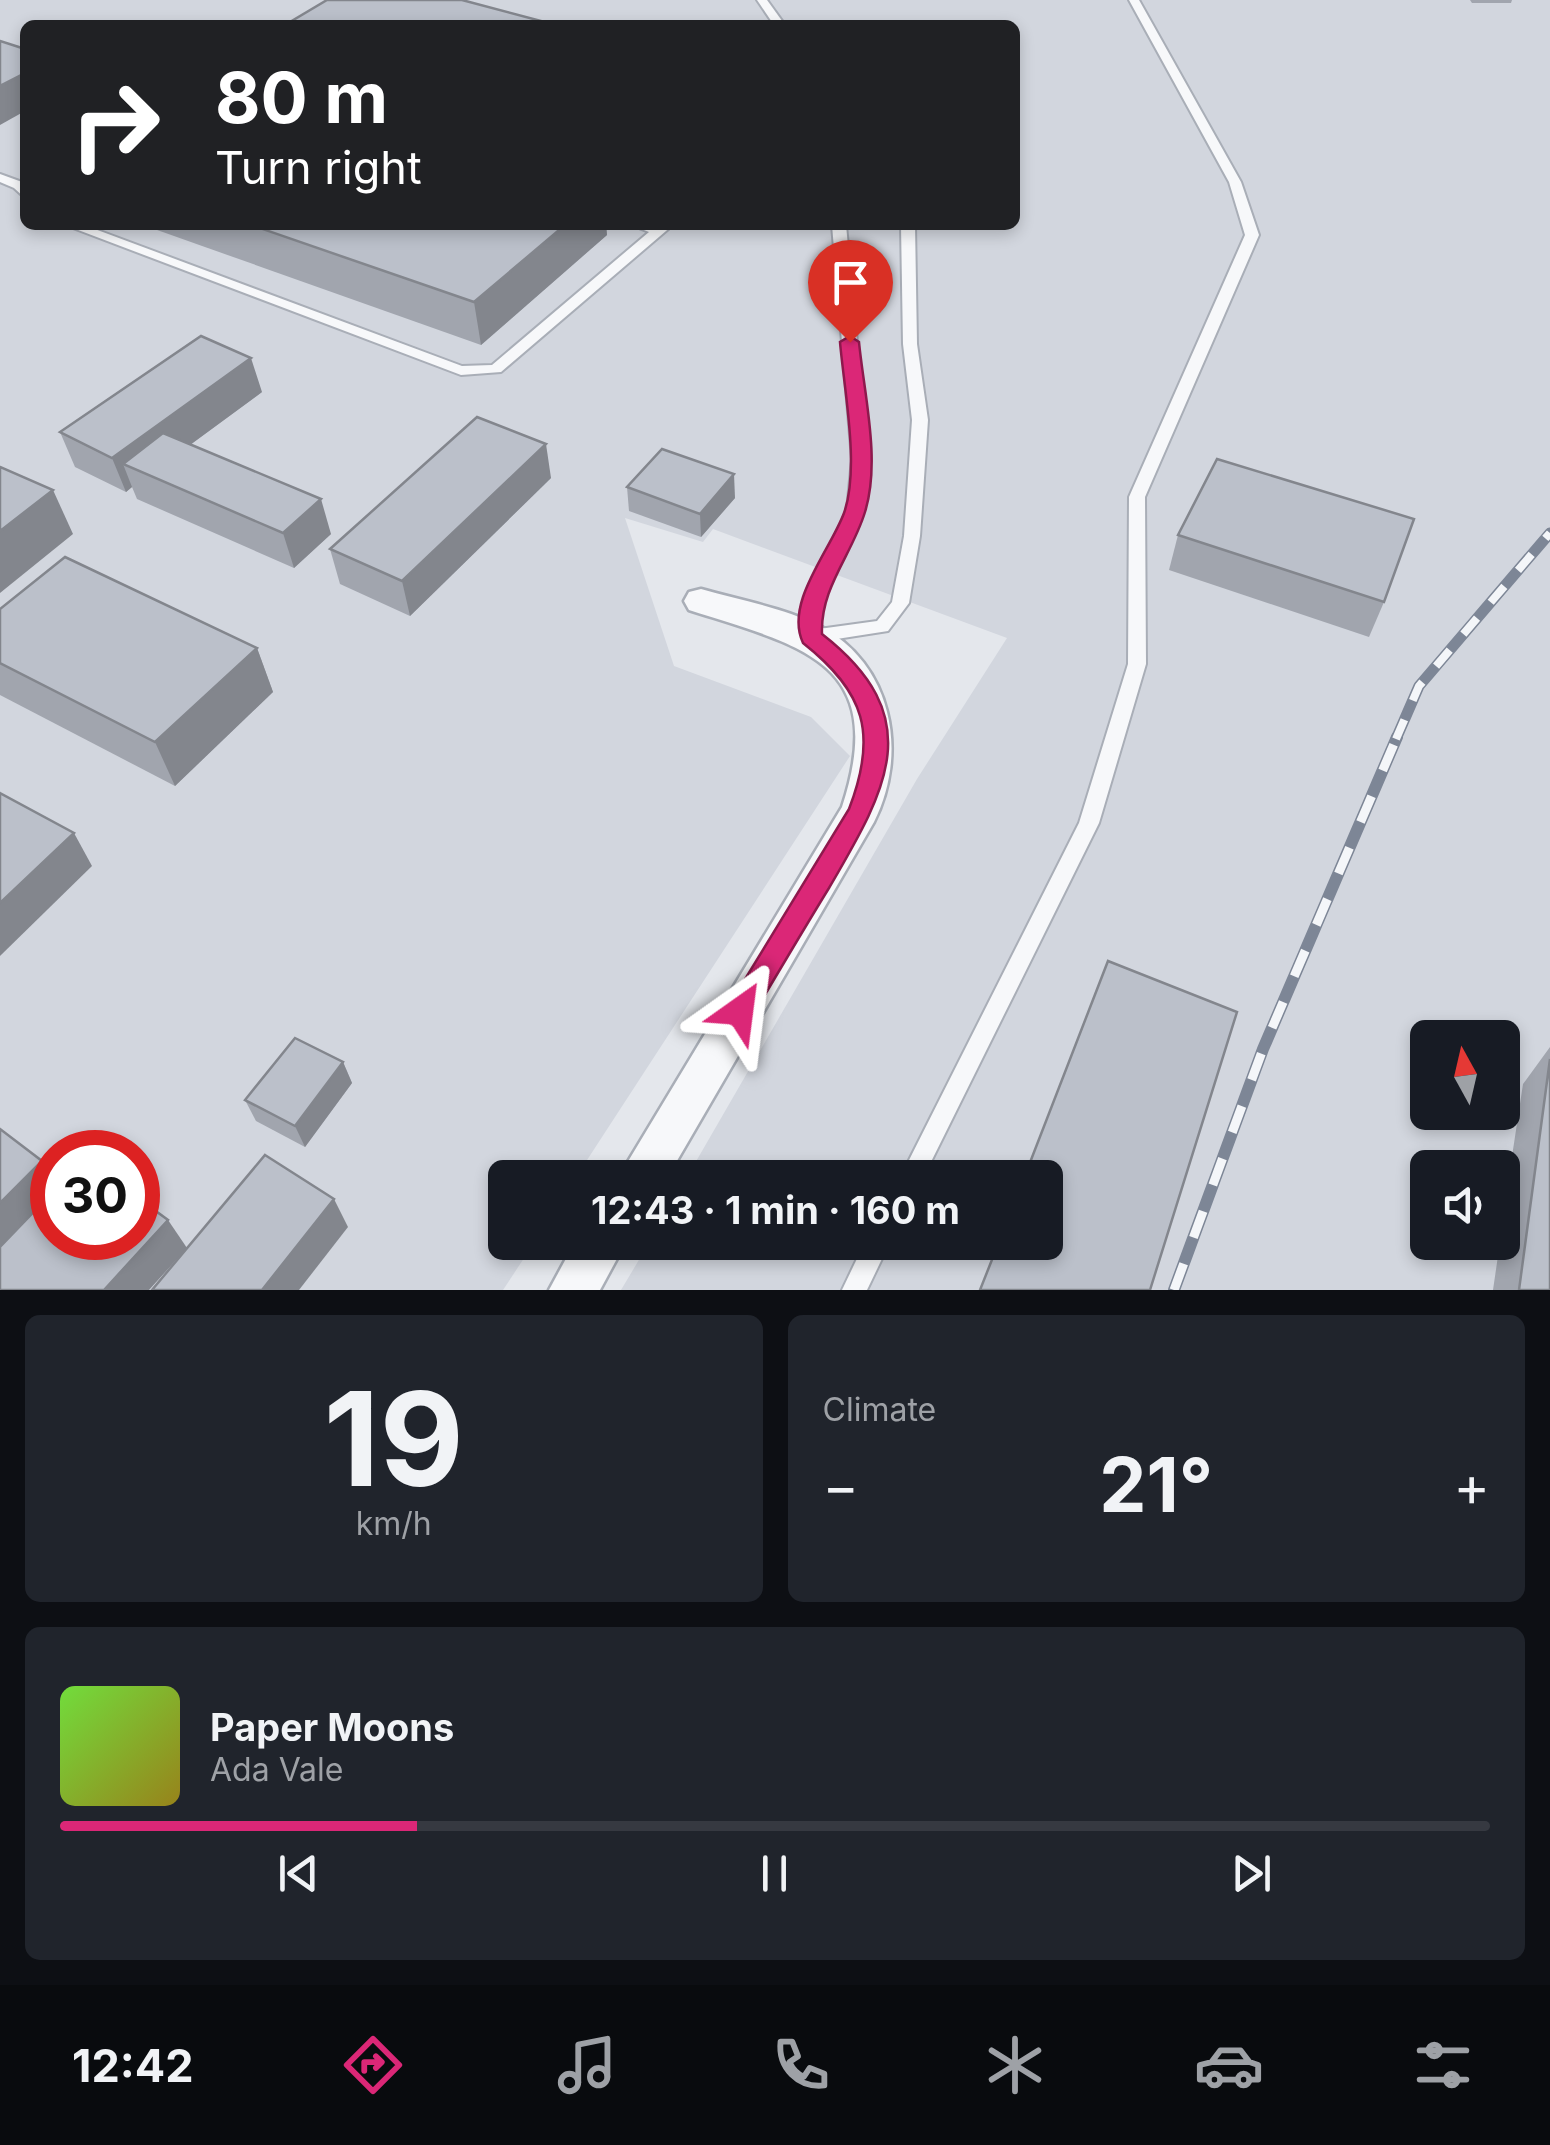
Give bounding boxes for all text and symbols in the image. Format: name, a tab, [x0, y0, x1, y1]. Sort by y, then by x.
text: 80 m	[215, 55, 388, 140]
icon: right	[50, 60, 180, 190]
text: Turn right	[215, 140, 422, 195]
pin	[808, 240, 893, 343]
icon: arrive	[823, 255, 878, 310]
position arrow	[688, 959, 792, 1063]
north arrow	[1410, 1020, 1520, 1130]
map controls	[1410, 1020, 1520, 1260]
speed limit sign: 30	[30, 1130, 160, 1260]
button: sound	[1410, 1150, 1520, 1260]
text: 12:43 · 1 min · 160 m	[591, 1187, 960, 1233]
text: 19	[324, 1360, 464, 1517]
text: Climate	[823, 1390, 936, 1429]
text: 21°	[1099, 1439, 1213, 1530]
text: −	[823, 1453, 859, 1519]
text: +	[1454, 1453, 1490, 1519]
text: km/h	[356, 1504, 432, 1543]
text: Paper Moons	[210, 1704, 454, 1750]
text: Ada Vale	[210, 1750, 343, 1789]
icon: previous	[271, 1846, 326, 1901]
icon: pause	[747, 1846, 802, 1901]
icon: next	[1224, 1846, 1279, 1901]
icon: directions	[338, 2030, 408, 2100]
icon: music	[552, 2030, 622, 2100]
icon: phone	[766, 2030, 836, 2100]
icon: climate	[980, 2030, 1050, 2100]
icon: car	[1194, 2030, 1264, 2100]
icon: filters	[1408, 2030, 1478, 2100]
text: 12:42	[72, 2038, 194, 2093]

